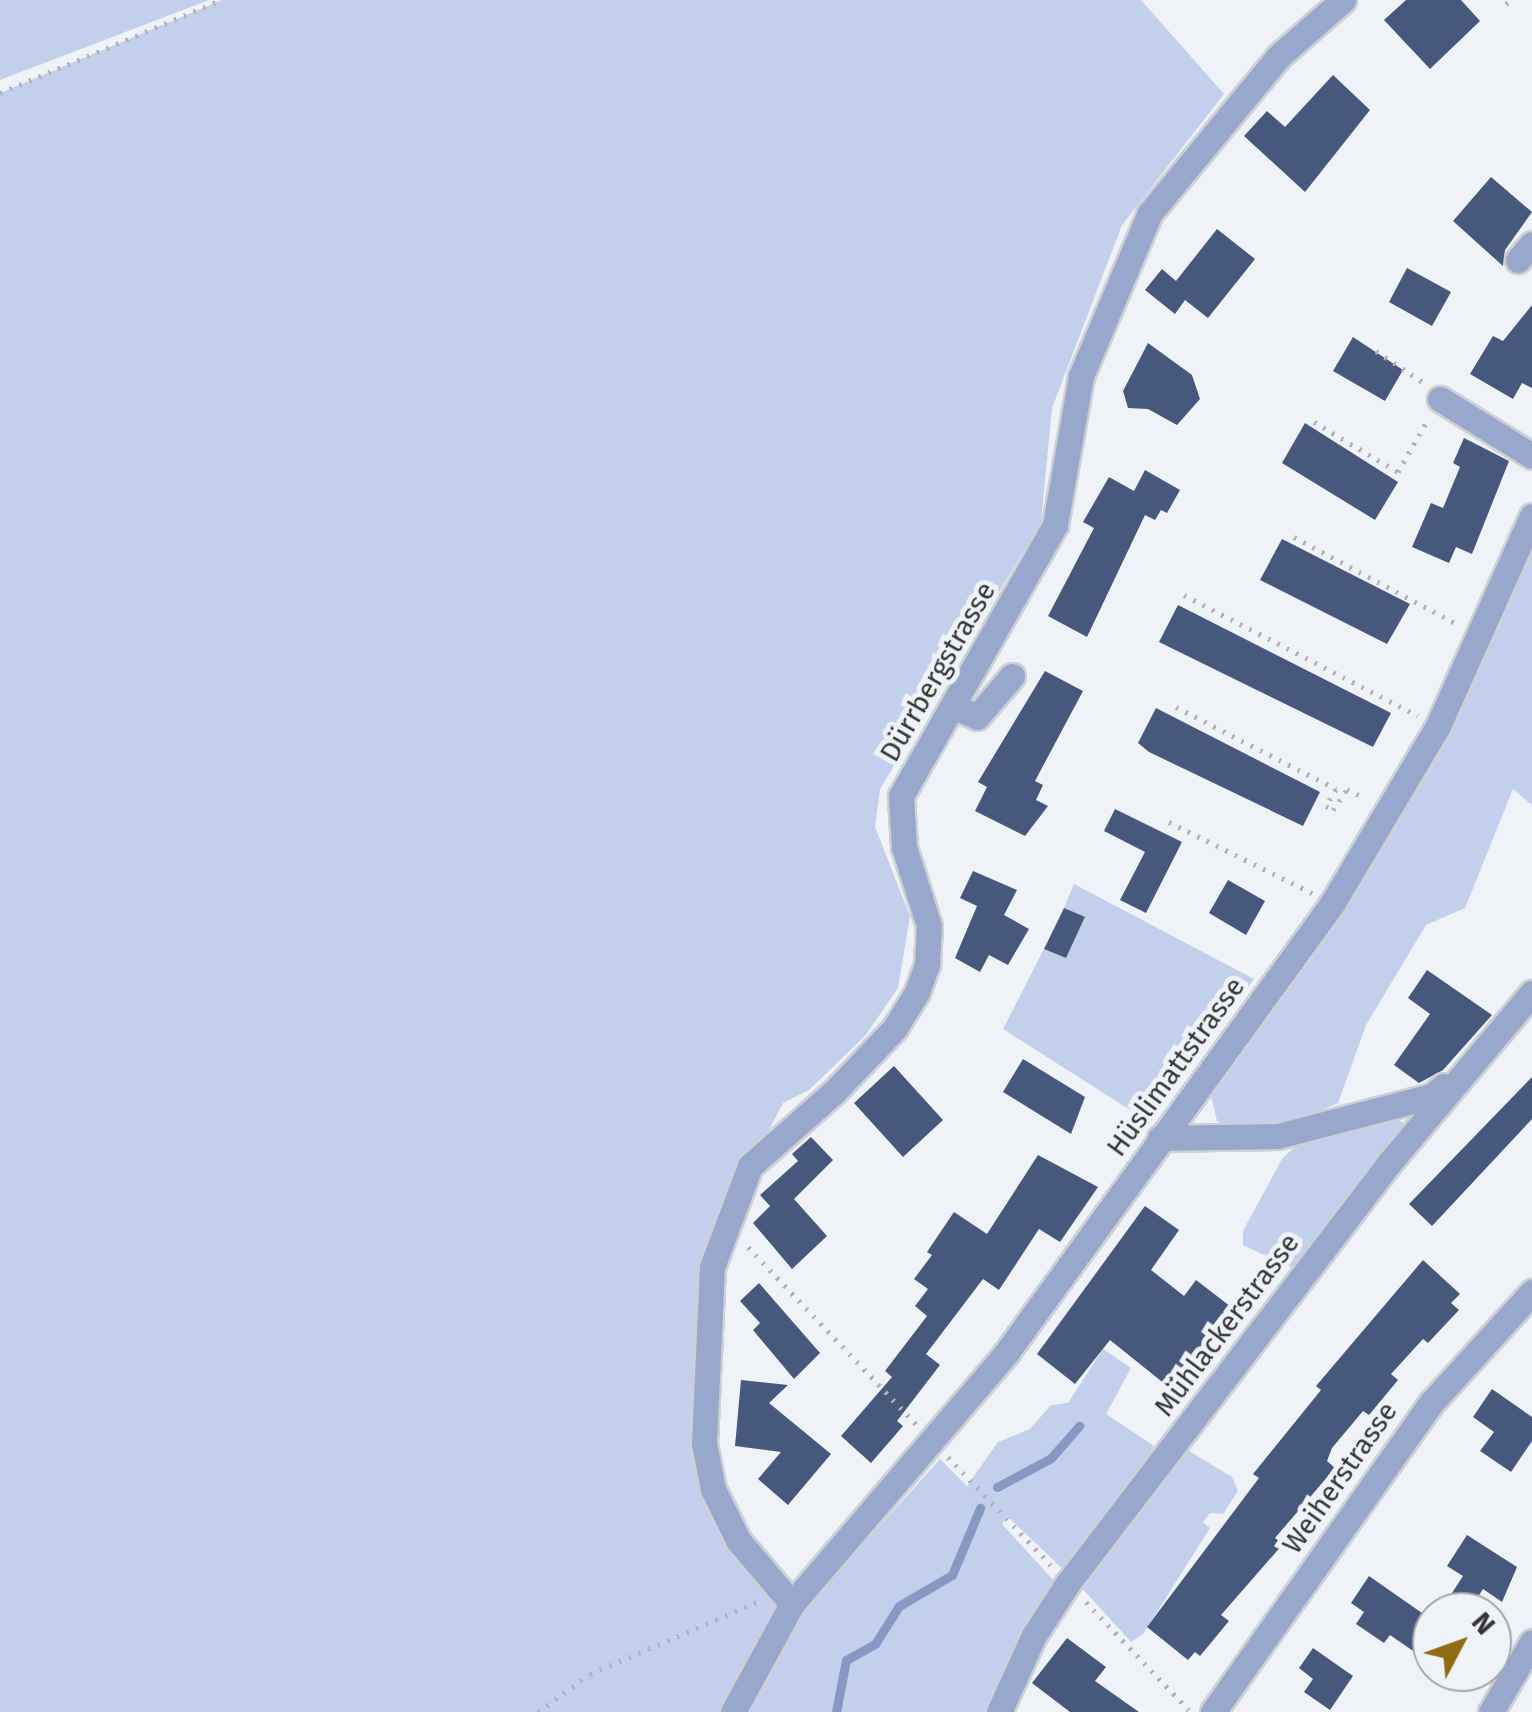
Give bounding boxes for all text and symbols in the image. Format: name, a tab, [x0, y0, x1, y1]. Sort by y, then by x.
street label: Dürrbergstrasse	[873, 576, 1003, 768]
street label: Hüslimattstrasse	[1100, 971, 1252, 1163]
street label: Mühlackerstrasse	[1147, 1227, 1307, 1423]
street label: Weiherstrasse	[1275, 1396, 1405, 1560]
north arrow	[1412, 1592, 1512, 1692]
text: N	[1465, 1605, 1502, 1641]

